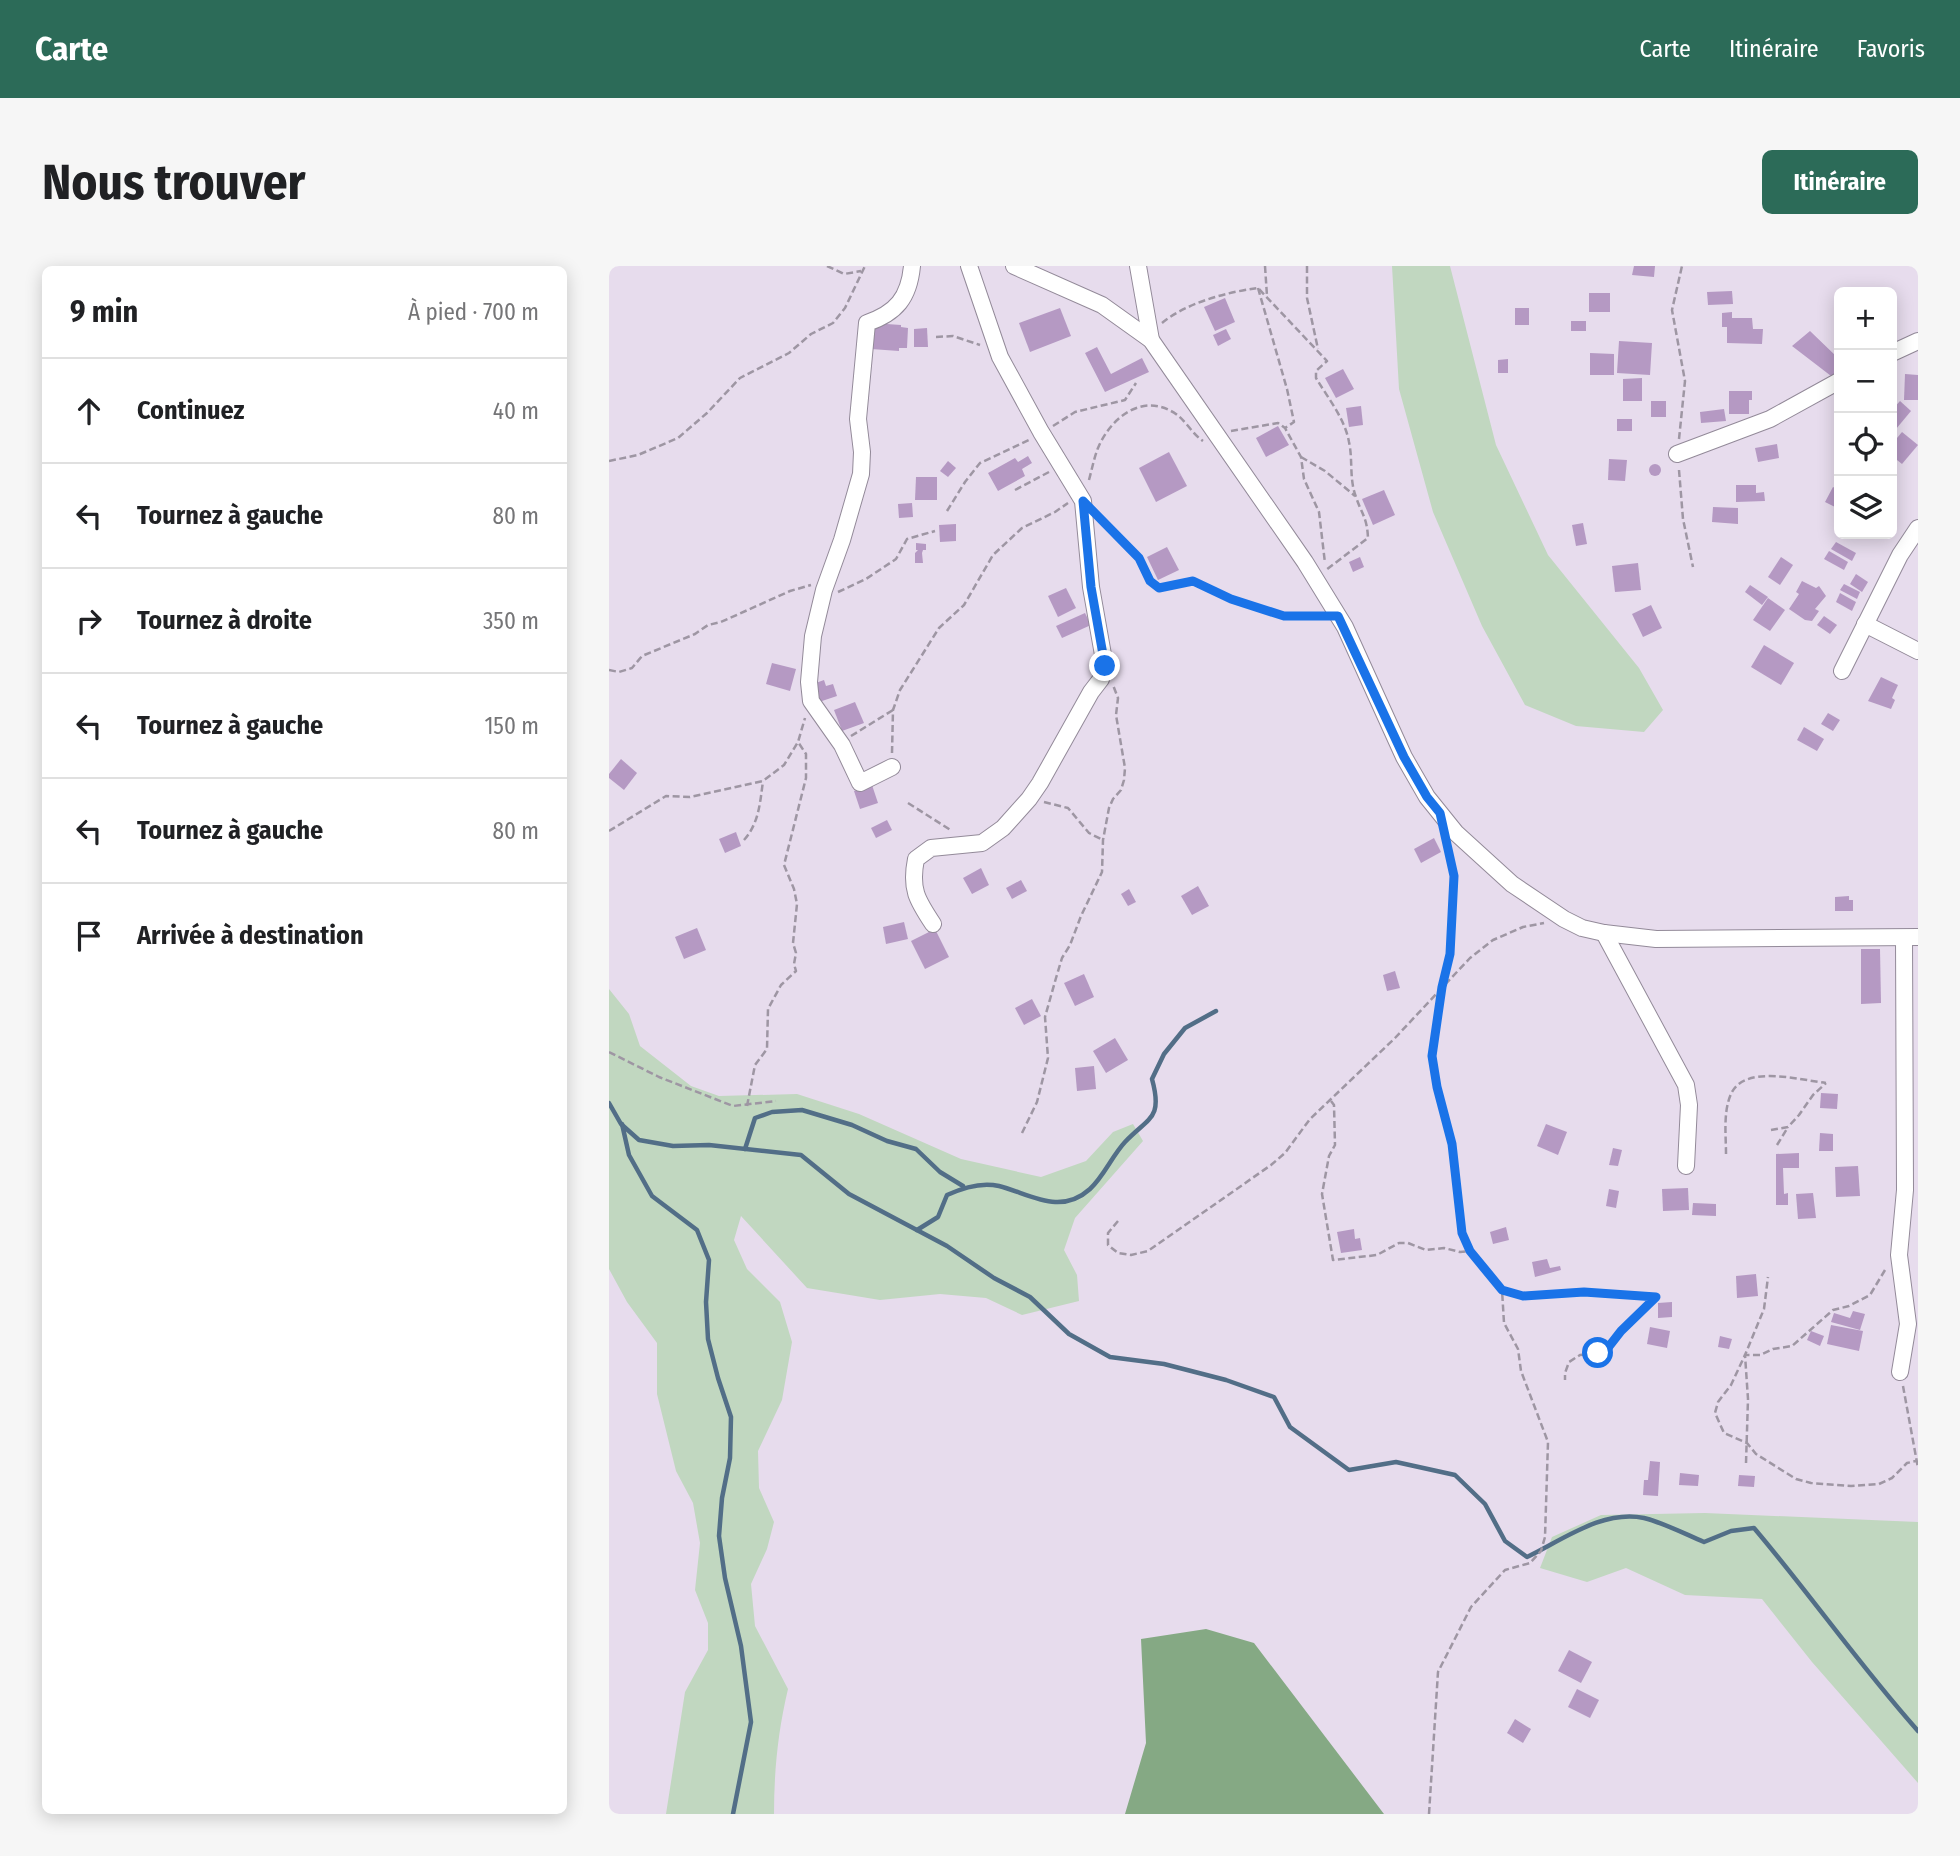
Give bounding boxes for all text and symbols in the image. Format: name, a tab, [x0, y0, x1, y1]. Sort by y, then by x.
text: Carte	[35, 29, 108, 69]
text: Carte	[1640, 35, 1691, 63]
text: Itinéraire	[1729, 35, 1819, 63]
text: Favoris	[1857, 35, 1925, 63]
button: Itinéraire	[1762, 150, 1918, 214]
text: Nous trouver	[42, 153, 305, 212]
map controls	[1834, 287, 1897, 539]
button: +	[1834, 287, 1897, 350]
text: 9 min	[70, 294, 138, 330]
text: À pied · 700 m	[408, 298, 539, 326]
button: −	[1834, 350, 1897, 413]
icon: ahead	[70, 392, 108, 430]
text: Continuez	[137, 395, 244, 426]
text: 40 m	[493, 397, 539, 425]
button: locate	[1834, 413, 1897, 476]
button: layers	[1834, 476, 1897, 539]
icon: left	[70, 497, 108, 535]
text: Tournez à gauche	[137, 500, 323, 531]
text: 80 m	[492, 502, 539, 530]
icon: right	[70, 602, 108, 640]
text: Tournez à droite	[137, 605, 312, 636]
text: 350 m	[483, 607, 539, 635]
route end	[1089, 650, 1120, 681]
icon: left	[70, 707, 108, 745]
text: Tournez à gauche	[137, 710, 323, 741]
text: 150 m	[484, 712, 539, 740]
icon: left	[70, 812, 108, 850]
text: Tournez à gauche	[137, 815, 323, 846]
text: 80 m	[492, 817, 539, 845]
icon: arrive	[70, 917, 108, 955]
text: Arrivée à destination	[137, 920, 364, 951]
route start	[1582, 1337, 1613, 1368]

